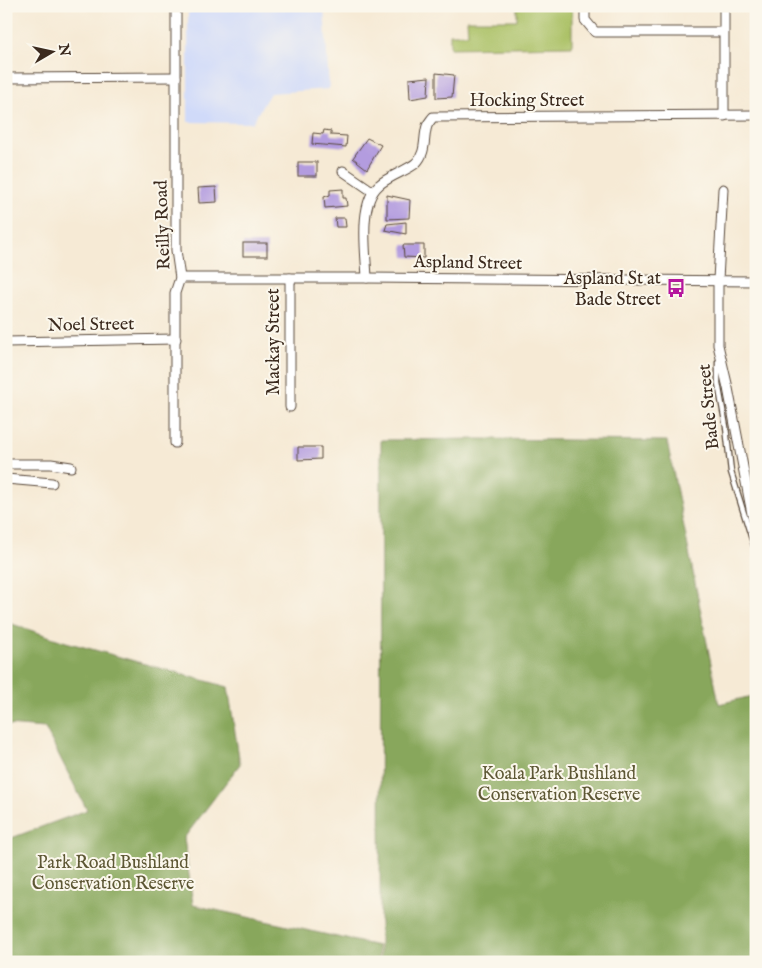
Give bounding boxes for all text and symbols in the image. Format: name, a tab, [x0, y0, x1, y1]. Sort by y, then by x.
north arrow	[28, 28, 78, 78]
text: N	[54, 42, 74, 58]
street label: Hocking Street	[469, 90, 585, 113]
street label: Reilly Road	[150, 179, 177, 270]
street label: Aspland Street	[412, 251, 523, 276]
place label: Aspland St at Bade Street	[563, 268, 661, 312]
bus stop icon: Aspland St at Bade Street	[665, 277, 687, 299]
street label: Mackay Street	[263, 288, 286, 396]
street label: Noel Street	[48, 313, 135, 338]
street label: Bade Street	[694, 363, 725, 451]
park label: Koala Park Bushland Conservation Reserve	[478, 763, 640, 807]
park label: Park Road Bushland Conservation Reserve	[32, 852, 194, 896]

